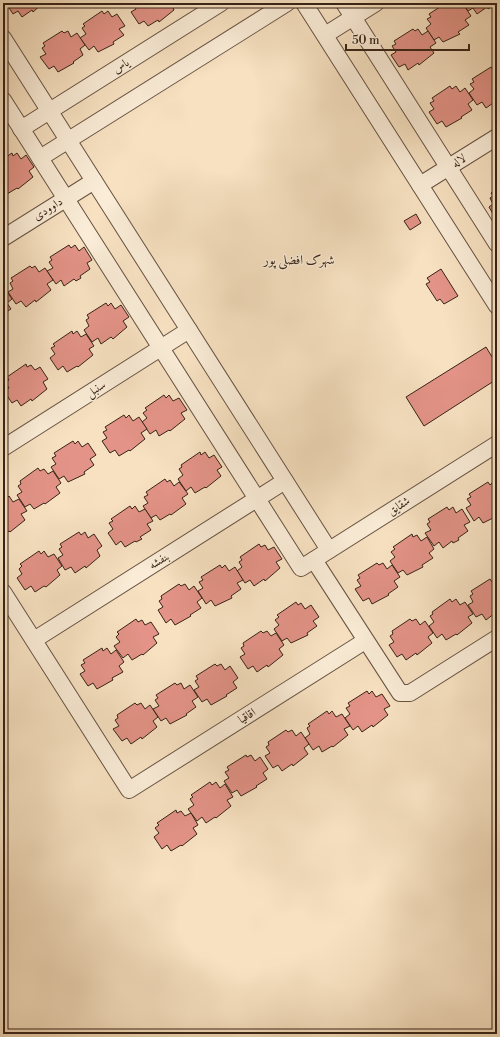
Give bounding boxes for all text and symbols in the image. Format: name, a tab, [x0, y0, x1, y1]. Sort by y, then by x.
scale bar	[346, 26, 469, 52]
text: 50 m	[352, 33, 380, 48]
street label: یاس	[110, 55, 133, 77]
street label: لاله	[449, 151, 469, 171]
street label: داوودی	[30, 194, 66, 224]
district label: شهرک افضلی ‌پور	[262, 252, 334, 270]
street label: سنبل	[83, 377, 109, 402]
street label: شقایق	[385, 493, 413, 519]
street label: بنفشه	[146, 549, 172, 573]
street label: اقاقیا	[235, 705, 259, 727]

